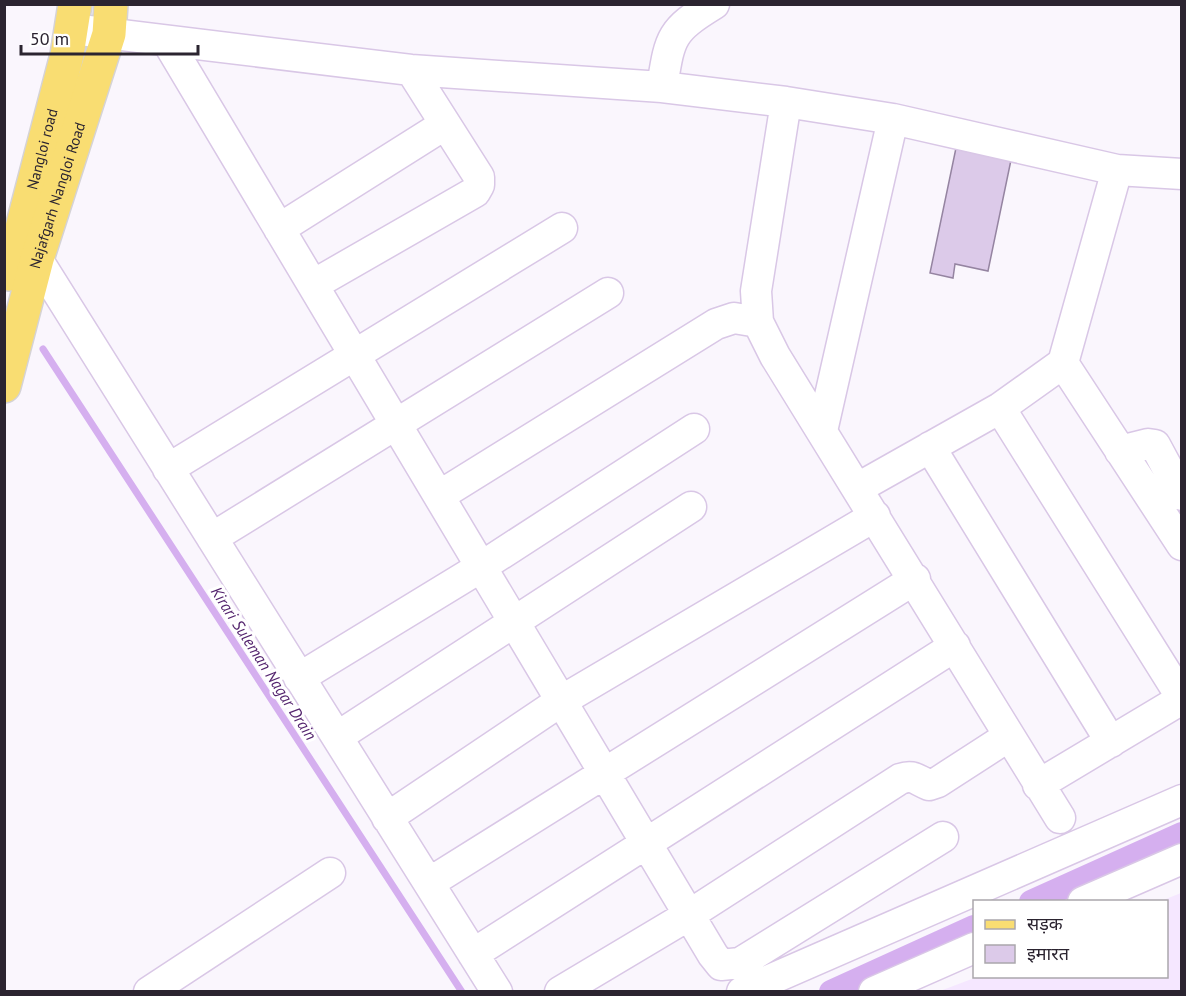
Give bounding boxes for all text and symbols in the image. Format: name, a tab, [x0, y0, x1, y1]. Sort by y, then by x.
scale bar	[21, 18, 198, 56]
text: 50 m	[30, 27, 69, 50]
street label: Nangloi road	[22, 106, 62, 192]
street label: Najafgarh Nangloi Road	[25, 120, 89, 270]
water label: Kirari Suleman Nagar Drain	[207, 582, 321, 744]
legend	[973, 900, 1168, 978]
text: सड़क	[1027, 912, 1064, 935]
text: इमारत	[1027, 942, 1070, 965]

